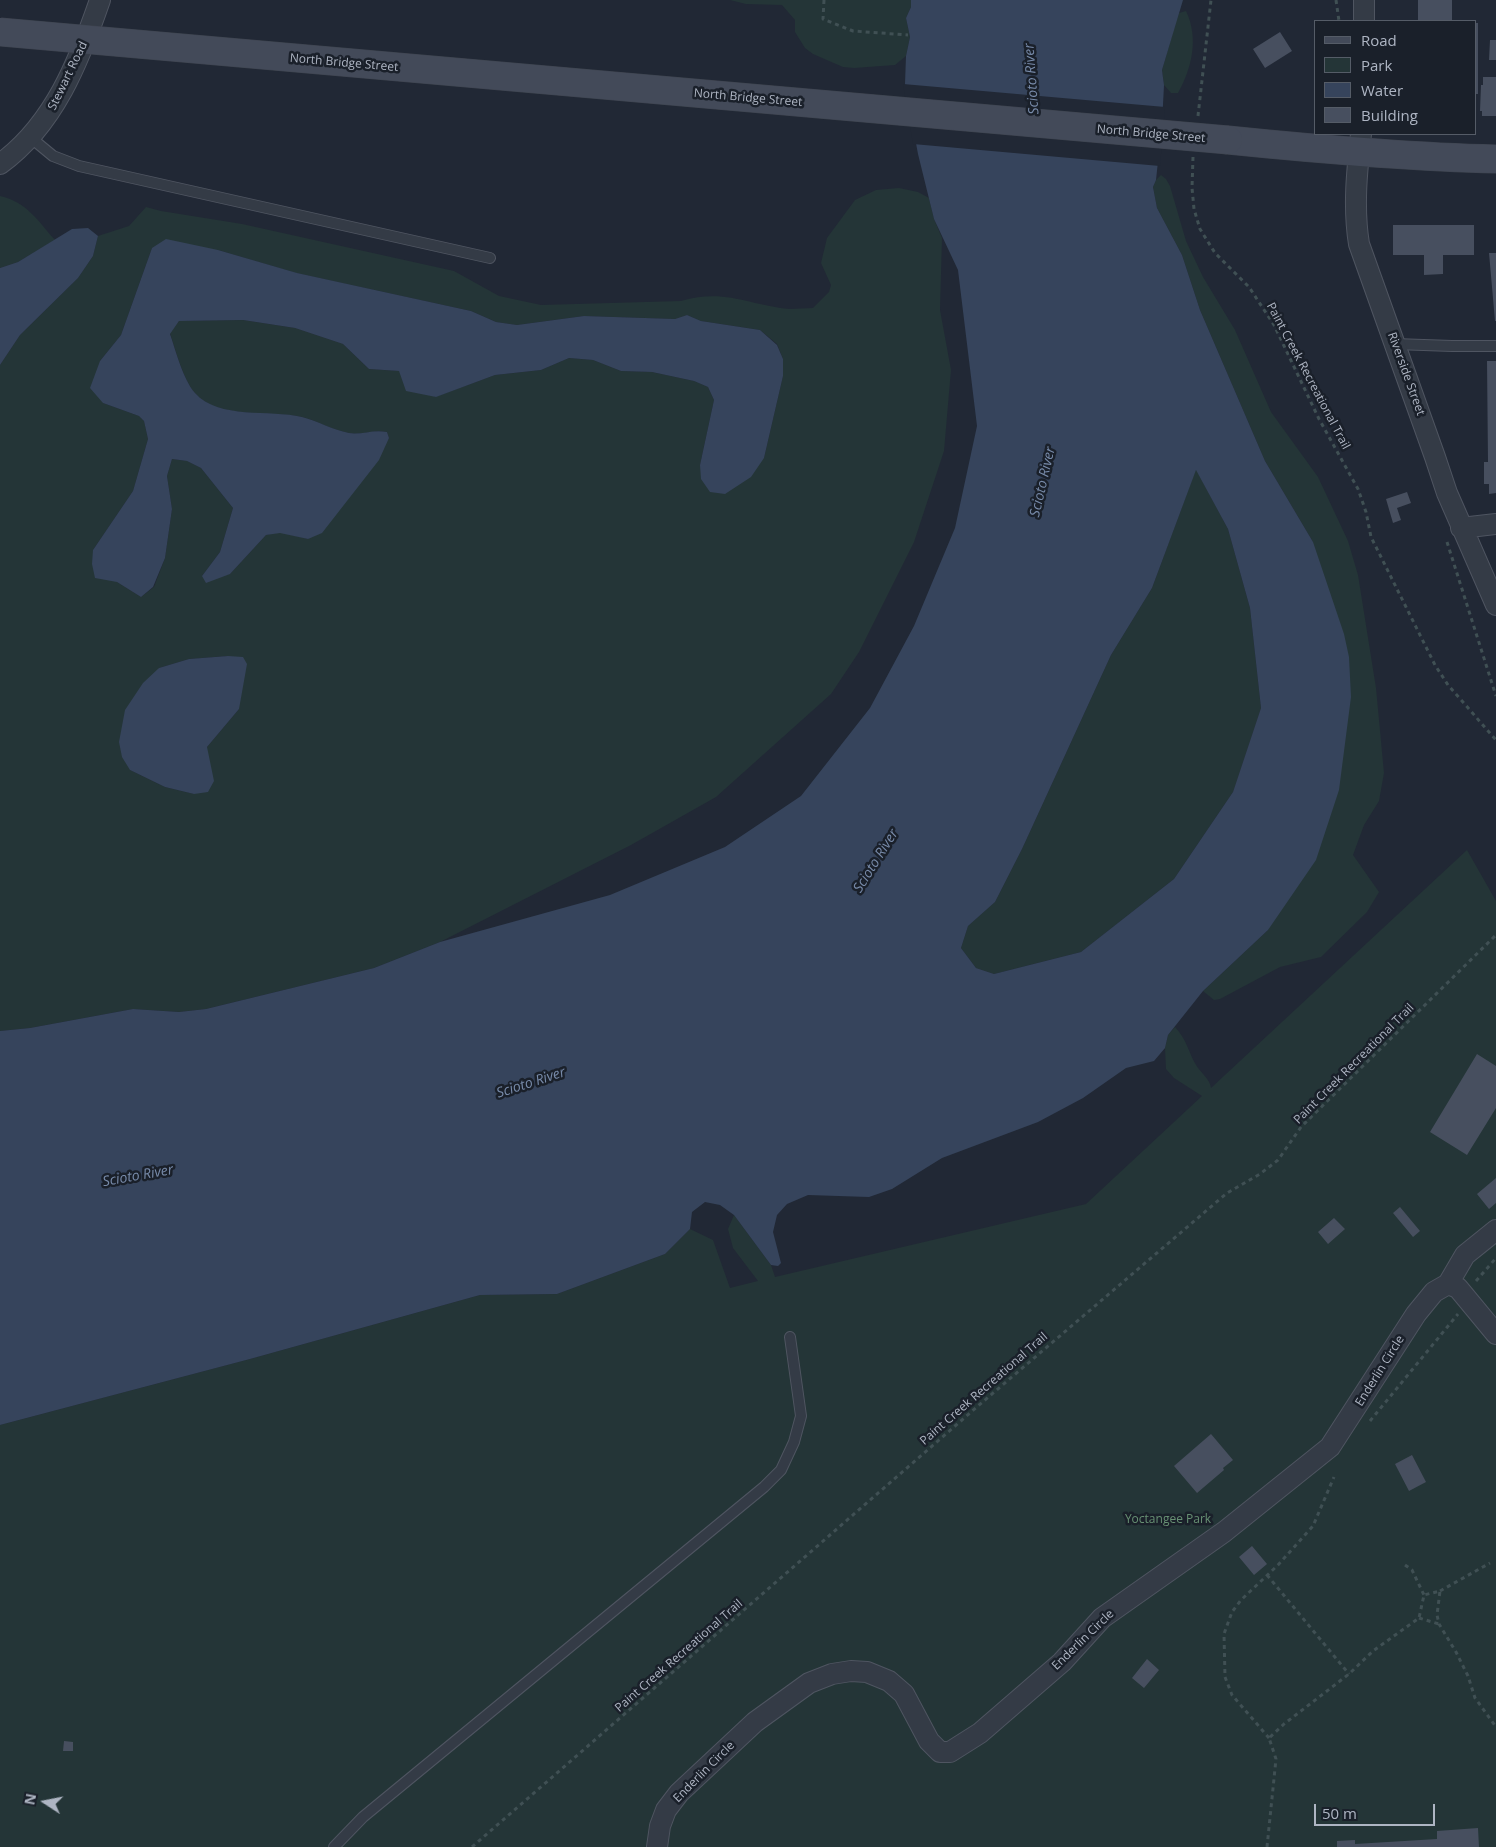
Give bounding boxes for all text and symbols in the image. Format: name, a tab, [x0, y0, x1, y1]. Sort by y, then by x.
legend	[1314, 20, 1476, 135]
text: Road	[1361, 30, 1397, 50]
street label: Stewart Road	[45, 39, 91, 113]
water label: Scioto River	[1021, 43, 1043, 115]
street label: North Bridge Street	[289, 51, 399, 75]
text: Park	[1361, 55, 1392, 75]
text: Water	[1361, 80, 1403, 100]
street label: North Bridge Street	[693, 86, 803, 110]
text: Building	[1361, 105, 1418, 125]
street label: North Bridge Street	[1096, 122, 1206, 146]
street label: Paint Creek Recreational Trail	[1263, 300, 1353, 452]
street label: Riverside Street	[1384, 330, 1428, 418]
water label: Scioto River	[1027, 445, 1059, 519]
water label: Scioto River	[850, 826, 902, 896]
street label: Paint Creek Recreational Trail	[1291, 1001, 1417, 1127]
water label: Scioto River	[494, 1064, 568, 1102]
water label: Scioto River	[101, 1162, 175, 1190]
street label: Paint Creek Recreational Trail	[917, 1330, 1051, 1448]
street label: Enderlin Circle	[1353, 1333, 1407, 1409]
park label: Yoctangee Park	[1125, 1513, 1211, 1527]
street label: Paint Creek Recreational Trail	[612, 1597, 746, 1715]
street label: Enderlin Circle	[1049, 1607, 1117, 1673]
street label: Enderlin Circle	[670, 1738, 738, 1806]
north arrow	[20, 1777, 70, 1827]
text: N	[19, 1792, 40, 1806]
scale bar	[1316, 1794, 1437, 1826]
text: 50 m	[1322, 1803, 1357, 1823]

